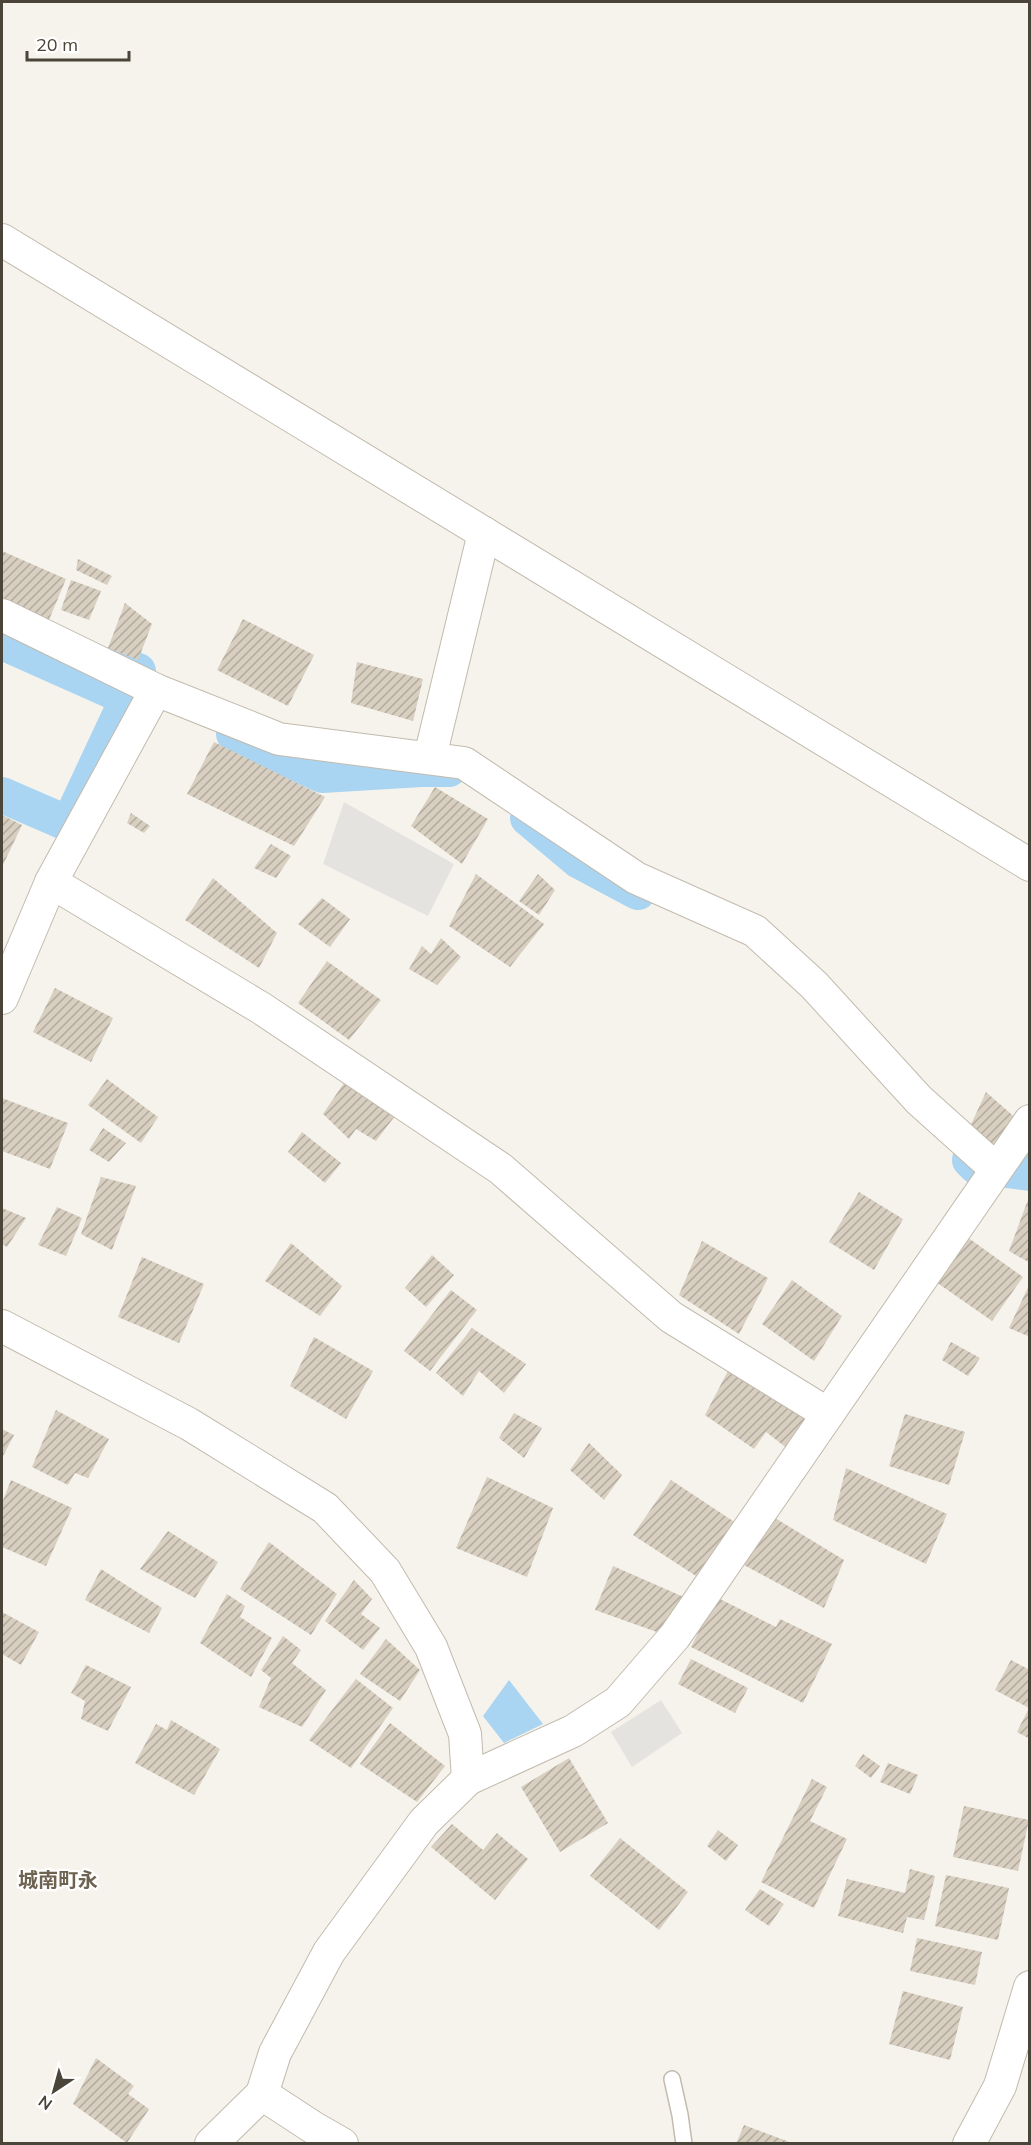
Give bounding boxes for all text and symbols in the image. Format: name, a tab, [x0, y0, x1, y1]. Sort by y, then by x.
scale bar	[27, 24, 129, 62]
text: 20 m	[36, 33, 78, 56]
district label: 城南町永	[18, 1867, 98, 1892]
north arrow	[24, 2061, 84, 2121]
text: N	[34, 2091, 56, 2115]

